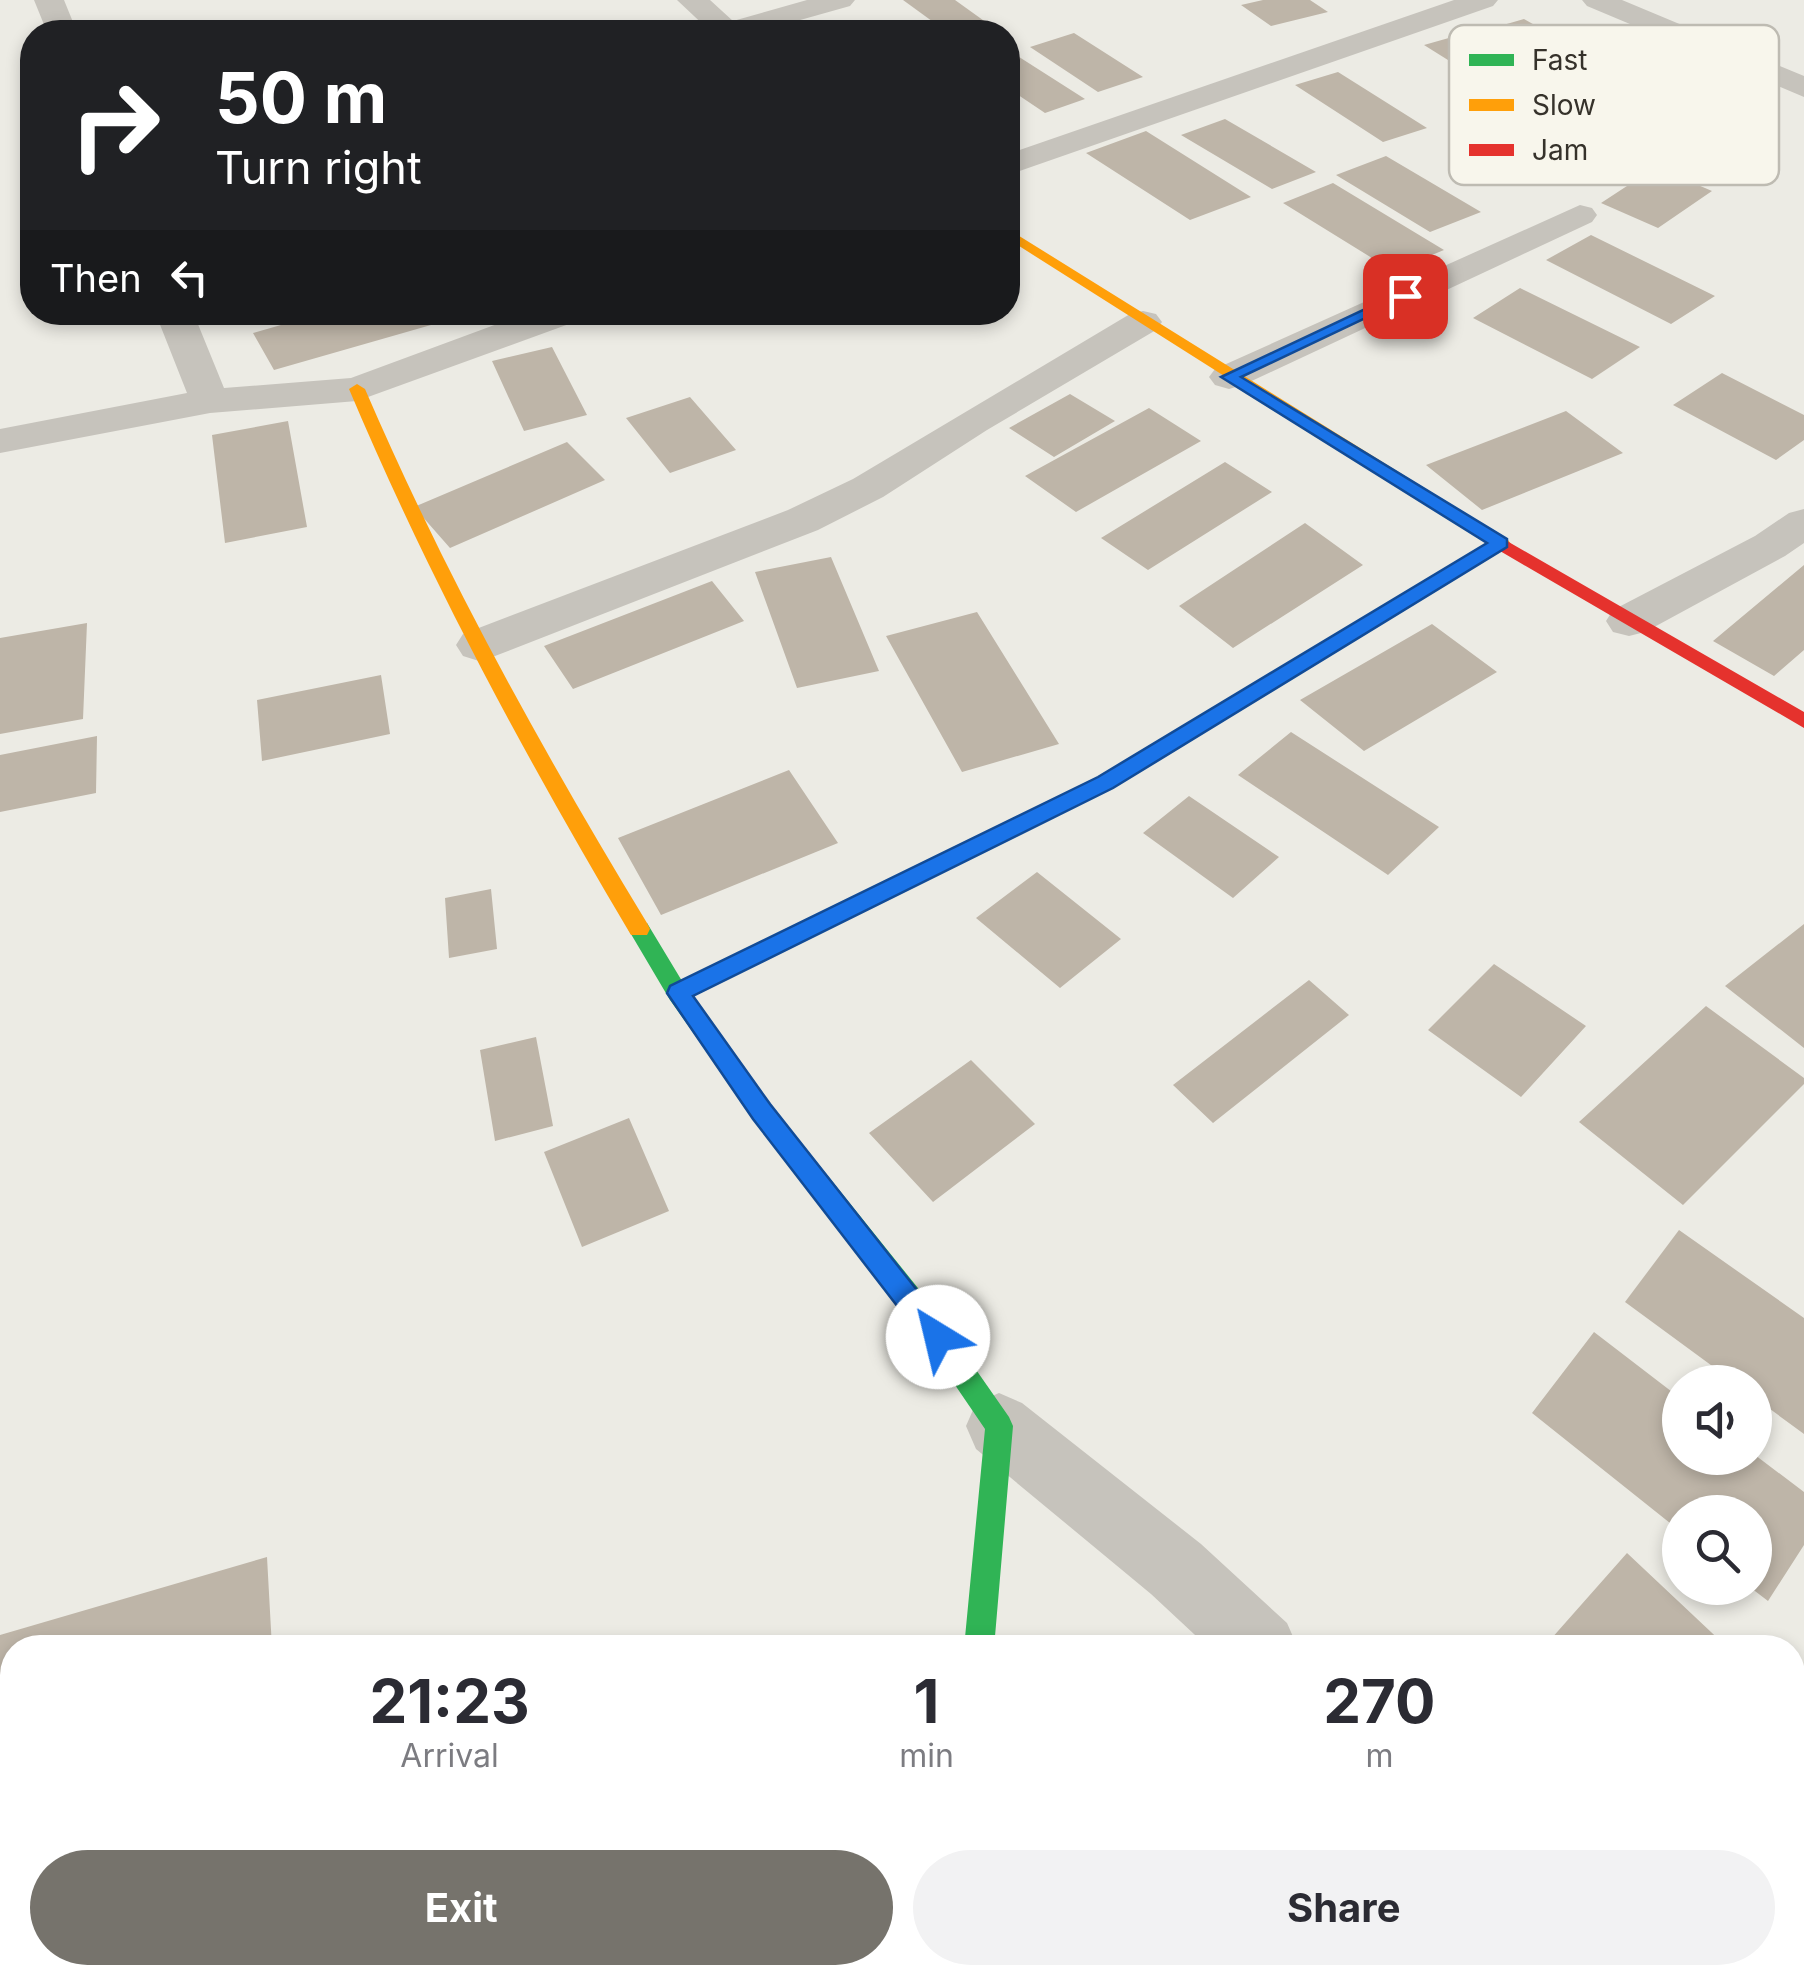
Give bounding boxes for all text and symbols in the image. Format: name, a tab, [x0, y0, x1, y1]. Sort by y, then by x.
legend	[1449, 25, 1779, 185]
text: Fast	[1532, 43, 1588, 77]
text: 50 m	[215, 55, 387, 140]
icon: right	[50, 60, 180, 190]
text: Slow	[1532, 88, 1596, 122]
text: Jam	[1532, 133, 1588, 167]
text: Turn right	[215, 140, 422, 195]
icon: left	[162, 250, 217, 305]
pin	[1363, 254, 1448, 339]
text: Then	[50, 255, 142, 301]
icon: arrive	[1378, 269, 1433, 324]
position arrow	[886, 1285, 990, 1389]
map controls	[1662, 1365, 1772, 1605]
button: sound	[1662, 1365, 1772, 1475]
button: search	[1662, 1495, 1772, 1605]
text: 21:23	[369, 1665, 530, 1737]
text: 1	[914, 1665, 939, 1737]
text: 270	[1323, 1665, 1436, 1737]
text: Arrival	[400, 1736, 499, 1775]
text: min	[899, 1736, 954, 1775]
text: m	[1365, 1736, 1393, 1775]
button: Exit	[30, 1850, 893, 1965]
button: Share	[913, 1850, 1775, 1965]

